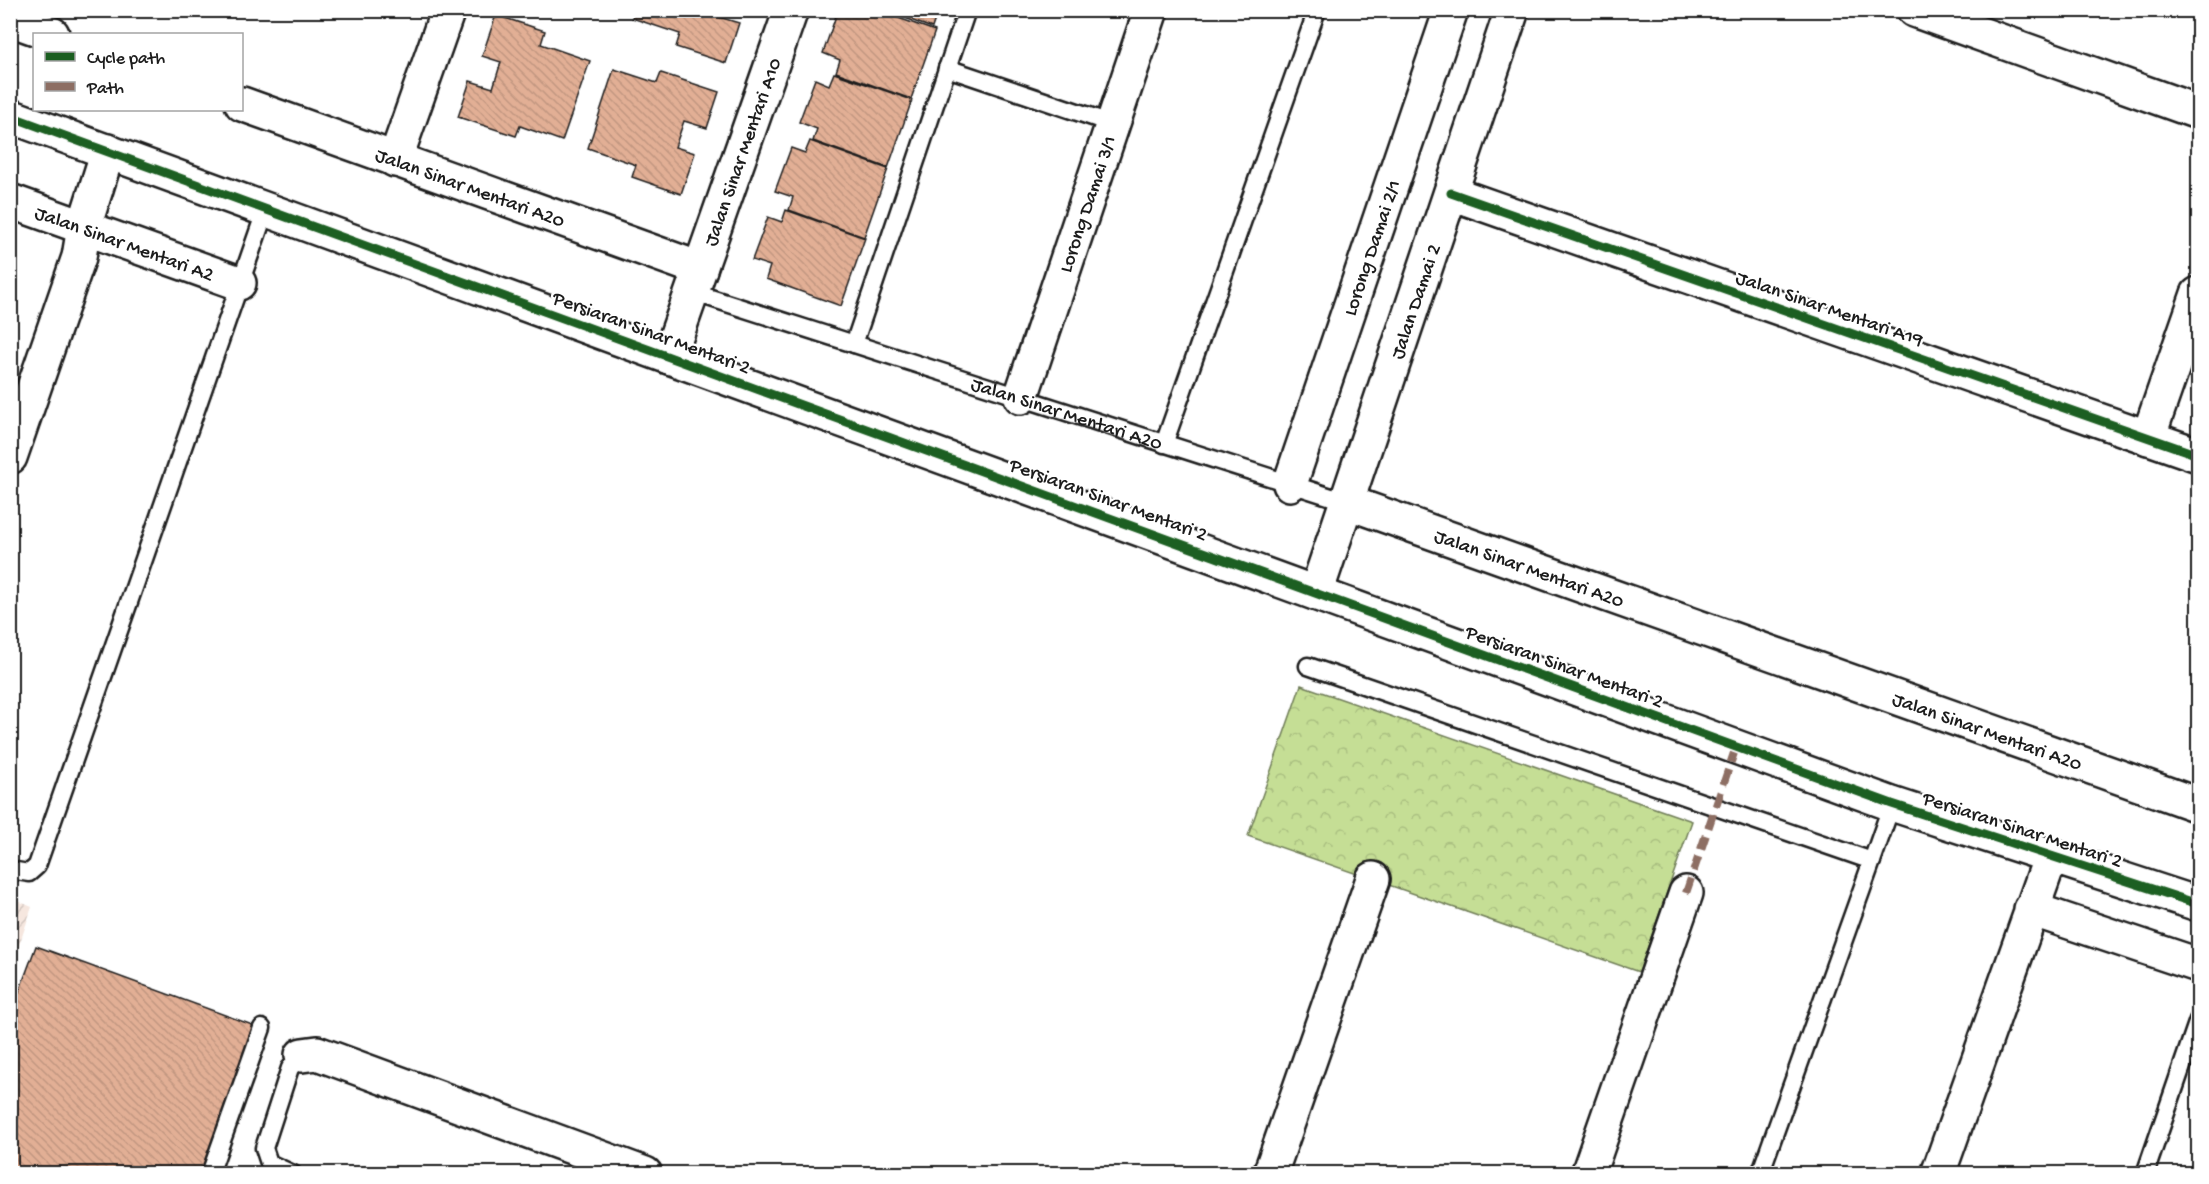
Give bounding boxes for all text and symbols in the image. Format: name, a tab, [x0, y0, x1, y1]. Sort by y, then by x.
legend	[33, 33, 243, 111]
text: Cycle path	[87, 49, 165, 70]
street label: Jalan Sinar Mentari A10	[701, 55, 788, 250]
text: Path	[86, 79, 124, 100]
street label: Lorong Damai 3/1	[1056, 133, 1123, 276]
street label: Jalan Sinar Mentari A20	[372, 145, 567, 234]
street label: Lorong Damai 2/1	[1340, 177, 1407, 319]
street label: Jalan Sinar Mentari A2	[31, 203, 216, 288]
street label: Jalan Damai 2	[1387, 242, 1448, 363]
street label: Jalan Sinar Mentari A19	[1732, 267, 1926, 353]
street label: Persiaran Sinar Mentari 2	[548, 287, 753, 381]
street label: Jalan Sinar Mentari A20	[967, 374, 1165, 457]
street label: Persiaran Sinar Mentari 2	[1005, 454, 1210, 548]
street label: Jalan Sinar Mentari A20	[1431, 526, 1627, 615]
street label: Persiaran Sinar Mentari 2	[1461, 621, 1666, 715]
street label: Jalan Sinar Mentari A20	[1888, 689, 2084, 778]
street label: Persiaran Sinar Mentari 2	[1918, 788, 2125, 875]

